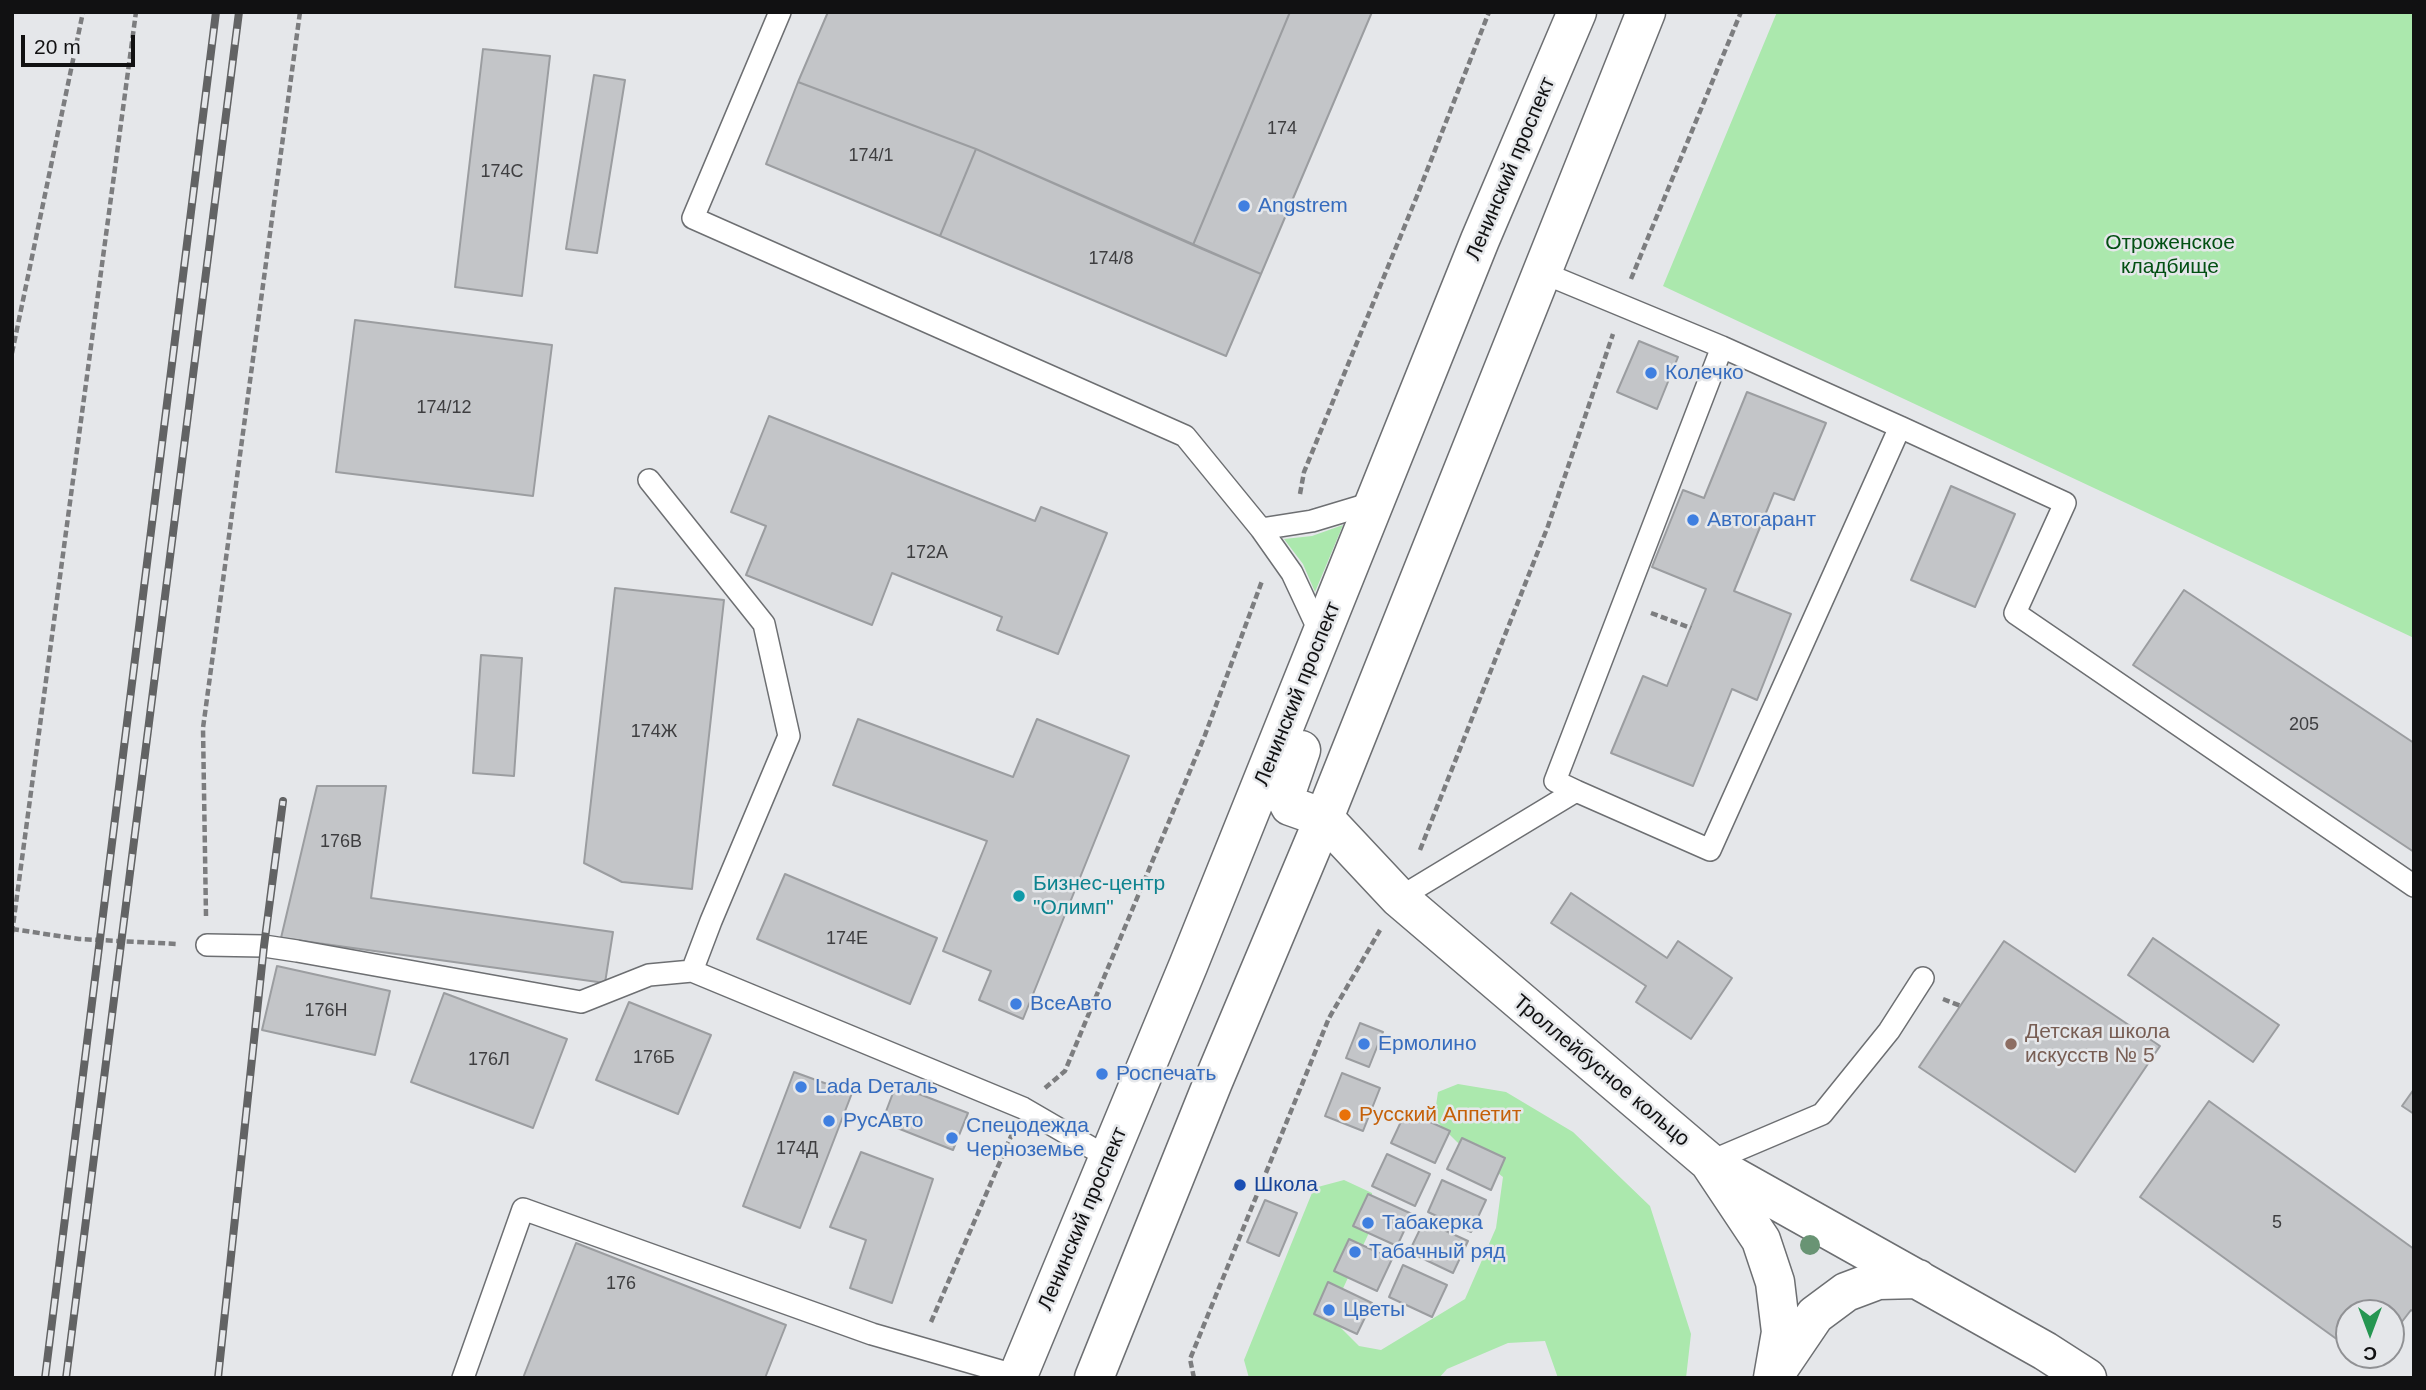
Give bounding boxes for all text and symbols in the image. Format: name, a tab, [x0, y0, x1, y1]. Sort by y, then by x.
scale bar	[24, 21, 138, 65]
text: 20 m	[34, 35, 81, 58]
street label: Ленинский проспект	[1461, 74, 1561, 264]
house number: 174	[1267, 118, 1297, 140]
house number: 174/1	[848, 145, 894, 167]
house number: 174С	[480, 161, 524, 183]
place label: Angstrem	[1258, 193, 1348, 219]
marker: Angstrem	[1236, 198, 1252, 214]
park label: Отроженское кладбище	[2105, 230, 2235, 280]
house number: 174/8	[1088, 248, 1134, 270]
place label: Колечко	[1665, 360, 1744, 386]
marker: Колечко	[1643, 365, 1659, 381]
house number: 174/12	[416, 397, 472, 419]
place label: Автогарант	[1707, 507, 1816, 533]
marker: Автогарант	[1685, 512, 1701, 528]
house number: 172А	[906, 542, 948, 564]
street label: Ленинский проспект	[1249, 598, 1347, 790]
house number: 205	[2289, 714, 2319, 736]
house number: 174Ж	[631, 721, 677, 743]
house number: 176В	[320, 831, 362, 853]
place label: Бизнес-центр "Олимп"	[1033, 871, 1165, 921]
marker: Бизнес-центр "Олимп"	[1011, 888, 1027, 904]
house number: 174Е	[826, 928, 868, 950]
street label: Троллейбусное кольцо	[1508, 990, 1694, 1152]
place label: ВсеАвто	[1030, 991, 1112, 1017]
marker: ВсеАвто	[1008, 996, 1024, 1012]
house number: 176Н	[304, 1000, 348, 1022]
place label: Детская школа искусств № 5	[2025, 1019, 2170, 1069]
place label: Ермолино	[1378, 1031, 1477, 1057]
marker: Ермолино	[1356, 1036, 1372, 1052]
marker: Детская школа искусств № 5	[2003, 1036, 2019, 1052]
house number: 176Б	[633, 1047, 675, 1069]
house number: 176Л	[468, 1049, 510, 1071]
place label: Роспечать	[1116, 1061, 1216, 1087]
marker: Роспечать	[1094, 1066, 1110, 1082]
place label: Lada Dеталь	[815, 1074, 938, 1100]
marker: Lada Dеталь	[793, 1079, 809, 1095]
place label: Русский Аппетит	[1359, 1102, 1521, 1128]
marker: Русский Аппетит	[1337, 1107, 1353, 1123]
place label: РусАвто	[843, 1108, 924, 1134]
marker: РусАвто	[821, 1113, 837, 1129]
place label: Спецодежда Черноземье	[966, 1113, 1089, 1163]
street label: Ленинский проспект	[1033, 1124, 1133, 1314]
marker: Спецодежда Черноземье	[944, 1130, 960, 1146]
house number: 174Д	[776, 1138, 818, 1160]
place label: Школа	[1254, 1172, 1318, 1198]
marker: Школа	[1232, 1177, 1248, 1193]
place label: Табакерка	[1382, 1210, 1483, 1236]
house number: 5	[2272, 1212, 2282, 1234]
marker: Табакерка	[1360, 1215, 1376, 1231]
place label: Табачный ряд	[1369, 1239, 1506, 1265]
marker: Табачный ряд	[1347, 1244, 1363, 1260]
house number: 176	[606, 1273, 636, 1295]
place label: Цветы	[1343, 1297, 1405, 1323]
north arrow	[2335, 1299, 2405, 1369]
marker: Цветы	[1321, 1302, 1337, 1318]
text: С	[2363, 1343, 2377, 1364]

